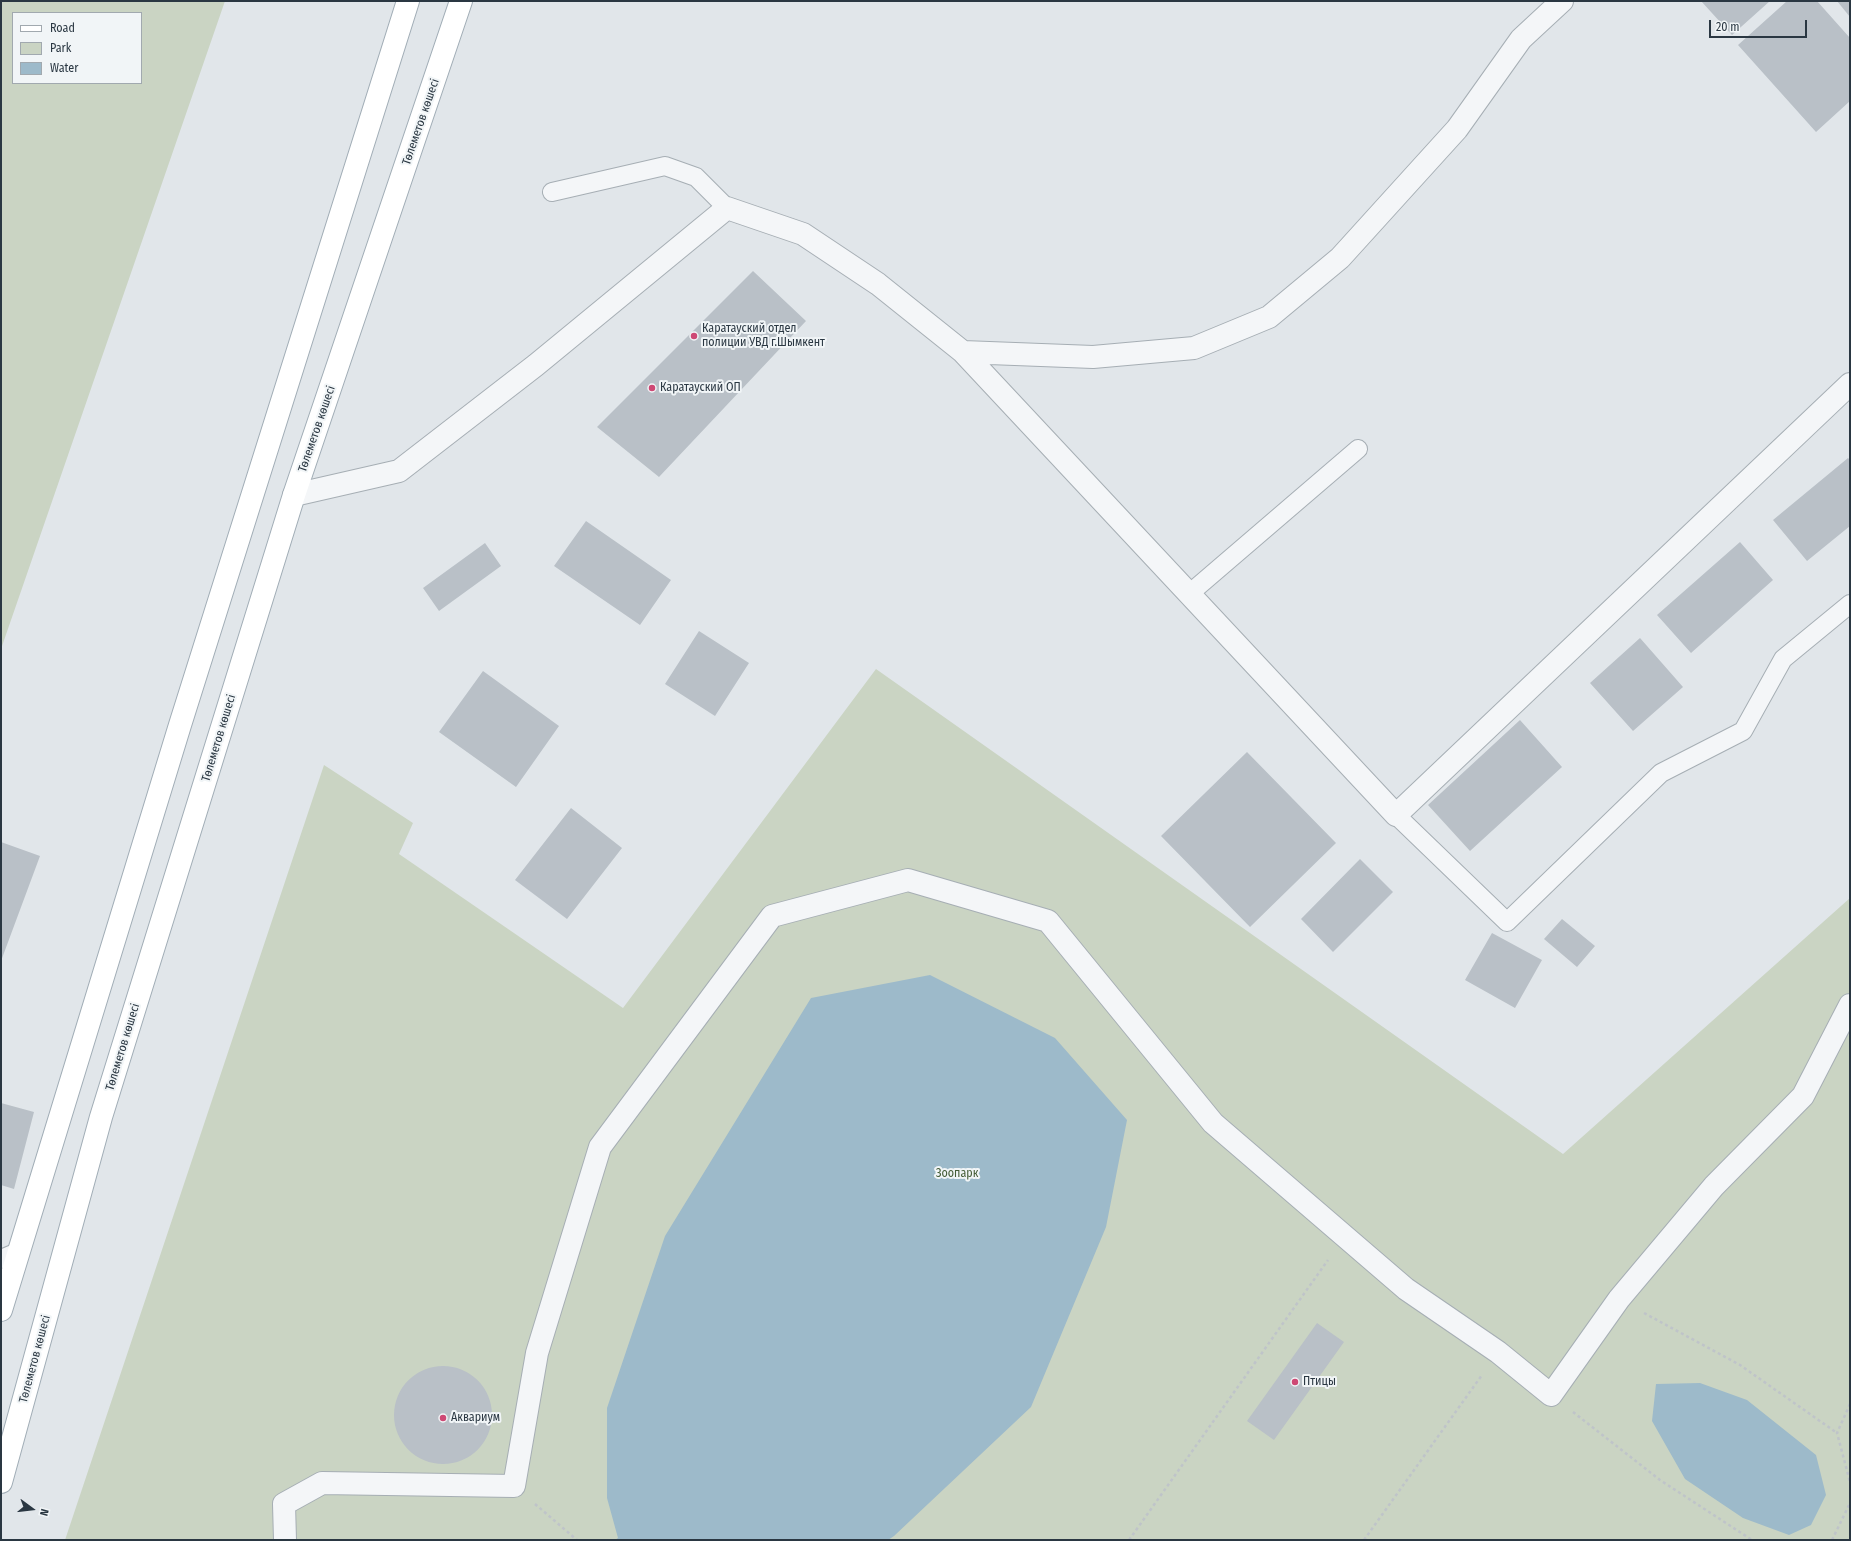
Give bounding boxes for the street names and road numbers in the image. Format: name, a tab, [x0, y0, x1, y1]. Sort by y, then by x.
street label: Төлеметов көшесі	[399, 77, 443, 167]
street label: Төлеметов көшесі	[295, 384, 339, 474]
street label: Төлеметов көшесі	[199, 693, 239, 783]
street label: Төлеметов көшесі	[103, 1002, 143, 1092]
street label: Төлеметов көшесі	[16, 1313, 54, 1405]

